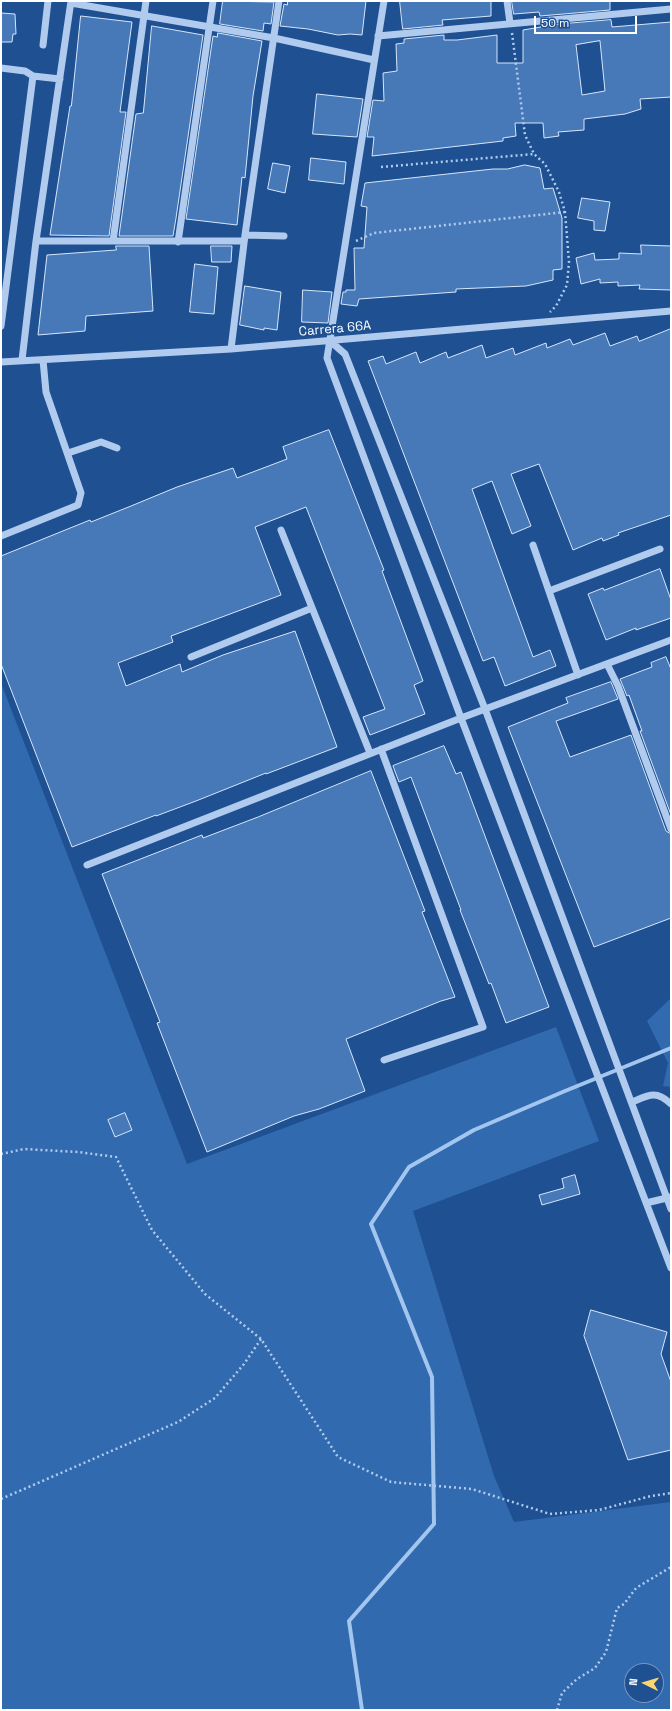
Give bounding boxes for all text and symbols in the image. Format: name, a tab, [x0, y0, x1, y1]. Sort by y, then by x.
scale bar	[536, 8, 639, 34]
text: 50 m	[541, 15, 569, 31]
street label: Carrera 66A	[298, 318, 372, 340]
north arrow	[624, 1663, 664, 1703]
text: N	[626, 1678, 640, 1686]

